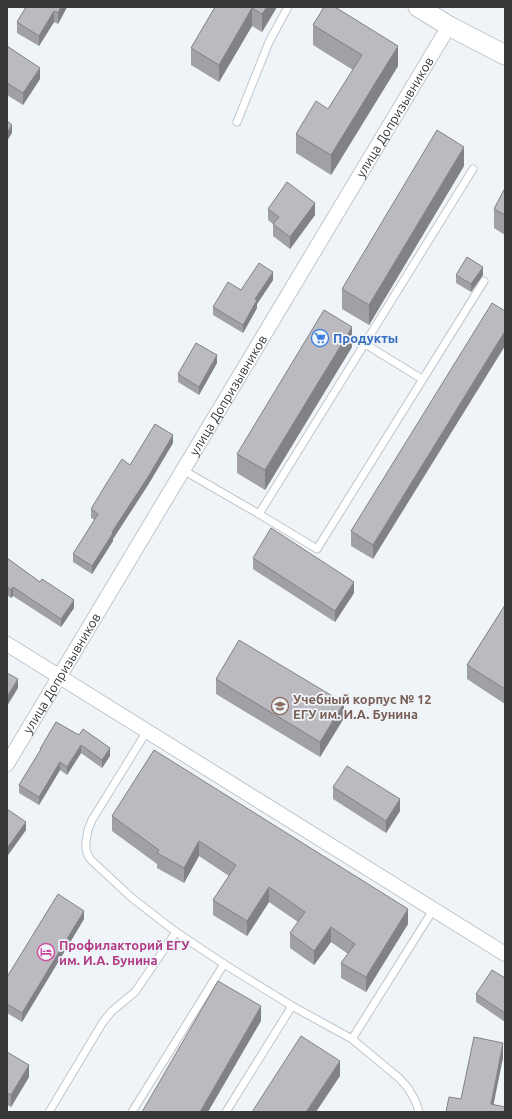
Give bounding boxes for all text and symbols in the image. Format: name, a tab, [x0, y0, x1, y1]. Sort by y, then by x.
street label: улица Допризывников	[353, 54, 436, 180]
supermarket icon: Продукты	[310, 328, 330, 348]
place label: Продукты	[333, 331, 398, 345]
street label: улица Допризывников	[187, 332, 269, 458]
street label: улица Допризывников	[20, 610, 103, 736]
place label: Учебный корпус № 12 ЕГУ им. И.А. Бунина	[293, 692, 432, 721]
school or university icon: Учебный корпус № 12 ЕГУ им. И.А. Бунина	[270, 696, 290, 716]
place label: Профилакторий ЕГУ им. И.А. Бунина	[59, 938, 190, 967]
hotel icon: Профилакторий ЕГУ им. И.А. Бунина	[36, 942, 56, 962]

